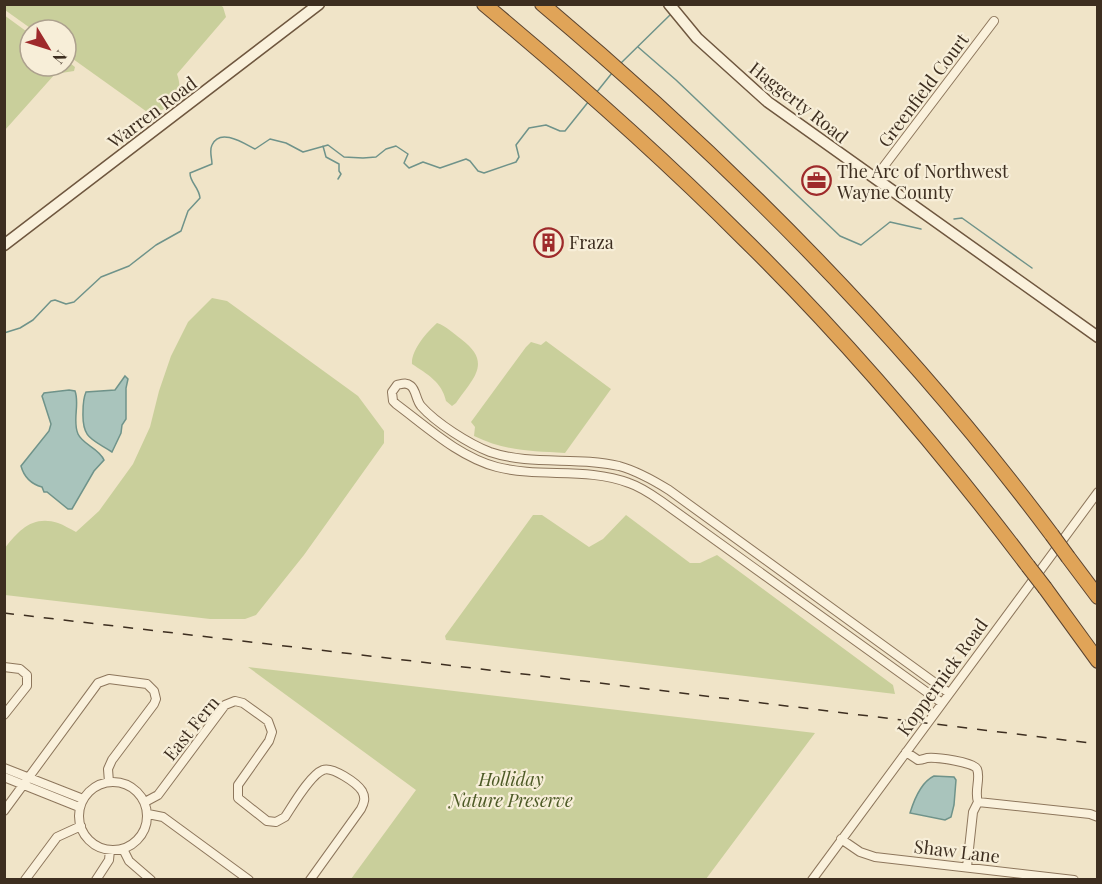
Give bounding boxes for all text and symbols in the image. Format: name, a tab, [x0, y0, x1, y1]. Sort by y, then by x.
north arrow	[18, 18, 78, 78]
street label: Greenfield Court	[872, 28, 974, 152]
text: N	[48, 47, 72, 69]
street label: Haggerty Road	[745, 56, 854, 148]
street label: Warren Road	[102, 70, 202, 154]
place label: The Arc of Northwest Wayne County	[836, 159, 1009, 204]
office icon: The Arc of Northwest Wayne County	[800, 165, 832, 197]
building icon: Fraza	[532, 226, 564, 258]
place label: Fraza	[569, 230, 614, 254]
street label: Koppernick Road	[891, 613, 993, 741]
street label: East Fern	[158, 691, 224, 765]
park label: Holliday Nature Preserve	[447, 767, 573, 812]
street label: Shaw Lane	[913, 834, 1001, 868]

